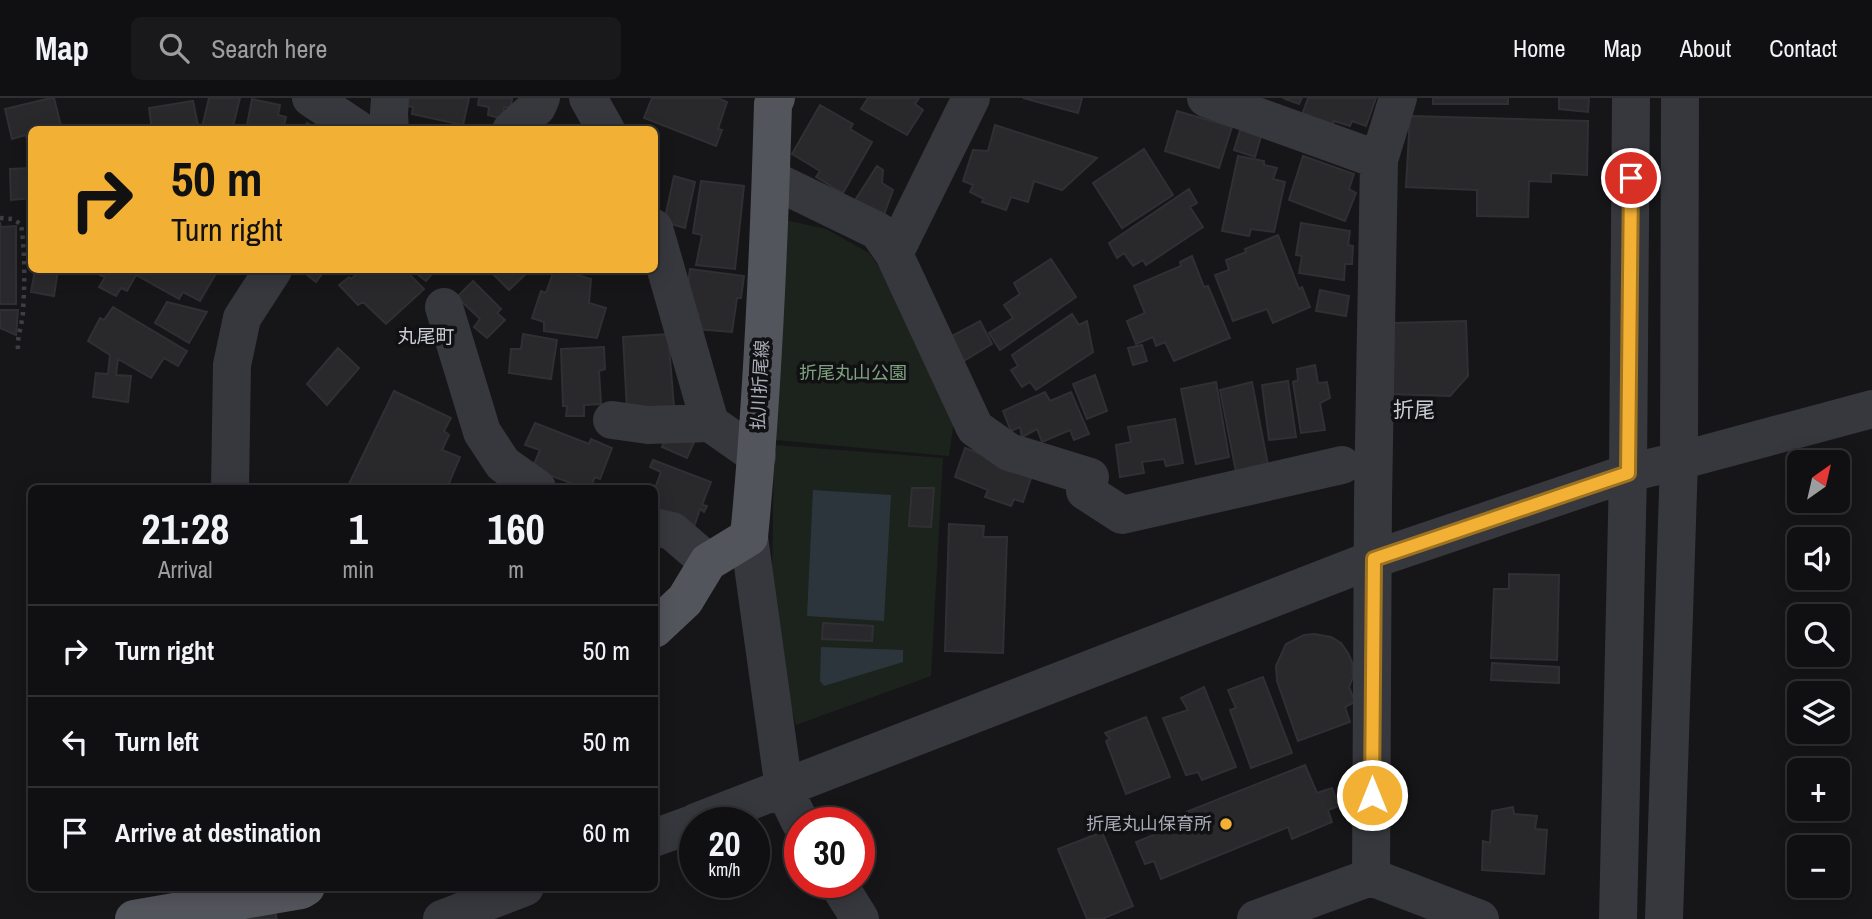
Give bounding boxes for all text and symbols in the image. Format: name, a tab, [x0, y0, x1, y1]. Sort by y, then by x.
search box	[131, 17, 621, 80]
text: Map	[35, 26, 89, 70]
icon: search	[155, 29, 193, 67]
text: Search here	[211, 31, 327, 66]
text: Home	[1513, 32, 1565, 64]
text: Map	[1603, 32, 1642, 64]
text: About	[1680, 32, 1731, 64]
text: Contact	[1769, 32, 1837, 64]
text: 50 m	[171, 145, 263, 211]
pin	[1601, 148, 1661, 208]
icon: right	[56, 154, 147, 245]
icon: arrive	[1612, 159, 1650, 197]
text: Turn right	[171, 208, 283, 251]
district label: 丸尾町	[397, 323, 455, 349]
street label: 払川折尾線	[745, 339, 774, 431]
park label: 折尾丸山公園	[799, 360, 907, 385]
district label: 折尾	[1393, 395, 1435, 424]
north arrow	[1787, 450, 1850, 513]
map controls	[1787, 450, 1850, 898]
text: 21:28	[141, 501, 229, 557]
text: 1	[349, 501, 368, 557]
text: 160	[487, 501, 545, 557]
button: sound	[1787, 527, 1850, 590]
text: Arrival	[158, 554, 213, 585]
text: min	[343, 554, 374, 585]
text: m	[508, 554, 524, 585]
button: search	[1787, 604, 1850, 667]
icon: right	[56, 632, 94, 670]
text: Turn right	[115, 633, 214, 668]
text: 50 m	[583, 633, 630, 668]
button: layers	[1787, 681, 1850, 744]
icon: left	[56, 723, 94, 761]
text: Turn left	[115, 724, 199, 759]
text: 50 m	[583, 724, 630, 759]
position arrow	[1335, 758, 1409, 832]
button: +	[1787, 758, 1850, 821]
speed limit sign: 30	[784, 807, 875, 898]
place label: 折尾丸山保育所	[1086, 811, 1212, 836]
icon: arrive	[56, 814, 94, 852]
text: Arrive at destination	[115, 815, 321, 850]
text: 60 m	[583, 815, 630, 850]
marker: 折尾丸山保育所	[1218, 816, 1234, 832]
text: 20	[709, 820, 740, 867]
button: −	[1787, 835, 1850, 898]
text: km/h	[709, 857, 741, 882]

